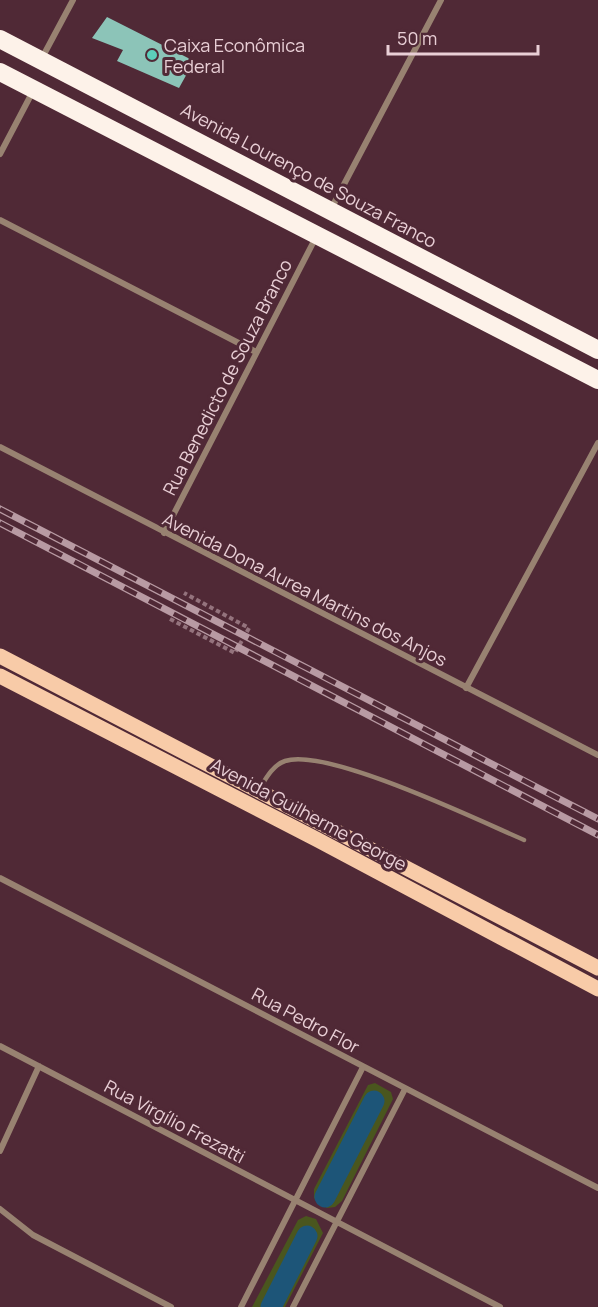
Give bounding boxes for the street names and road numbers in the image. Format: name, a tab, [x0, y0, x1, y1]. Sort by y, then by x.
street label: Avenida Lourenço de Souza Franco	[177, 97, 441, 253]
street label: Rua Benedicto de Souza Branco	[157, 255, 297, 499]
street label: Avenida Dona Aurea Martins dos Anjos	[159, 507, 451, 671]
street label: Avenida Guilherme George	[207, 752, 411, 876]
street label: Rua Pedro Flor	[248, 982, 364, 1059]
street label: Rua Virgílio Frezatti	[100, 1074, 250, 1168]

